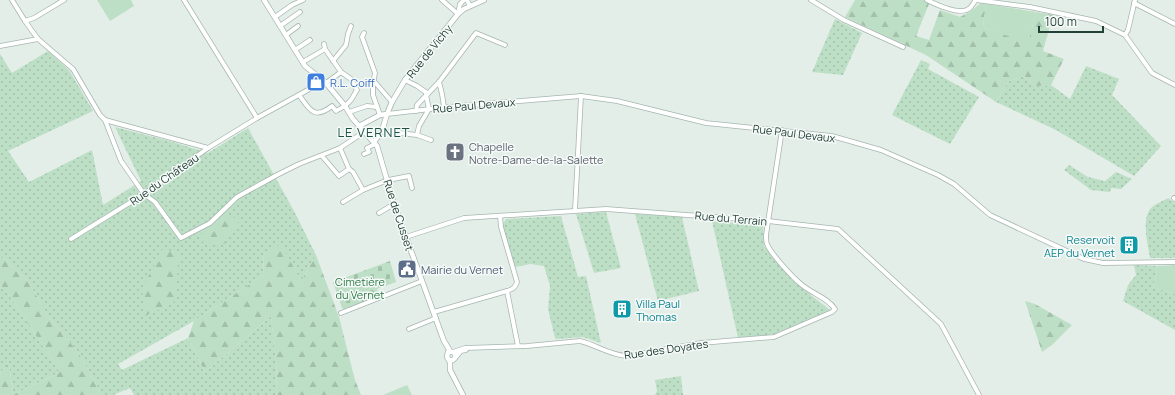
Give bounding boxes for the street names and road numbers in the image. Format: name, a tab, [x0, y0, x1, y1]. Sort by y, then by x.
street label: Rue de Vichy	[403, 21, 455, 81]
street label: Rue Paul Devaux	[432, 94, 516, 116]
street label: Rue Paul Devaux	[752, 120, 836, 146]
street label: Rue du Château	[127, 150, 201, 208]
street label: Rue de Cusset	[380, 177, 418, 253]
street label: Rue du Terrain	[694, 207, 768, 229]
street label: Rue des Doyates	[623, 336, 709, 362]

